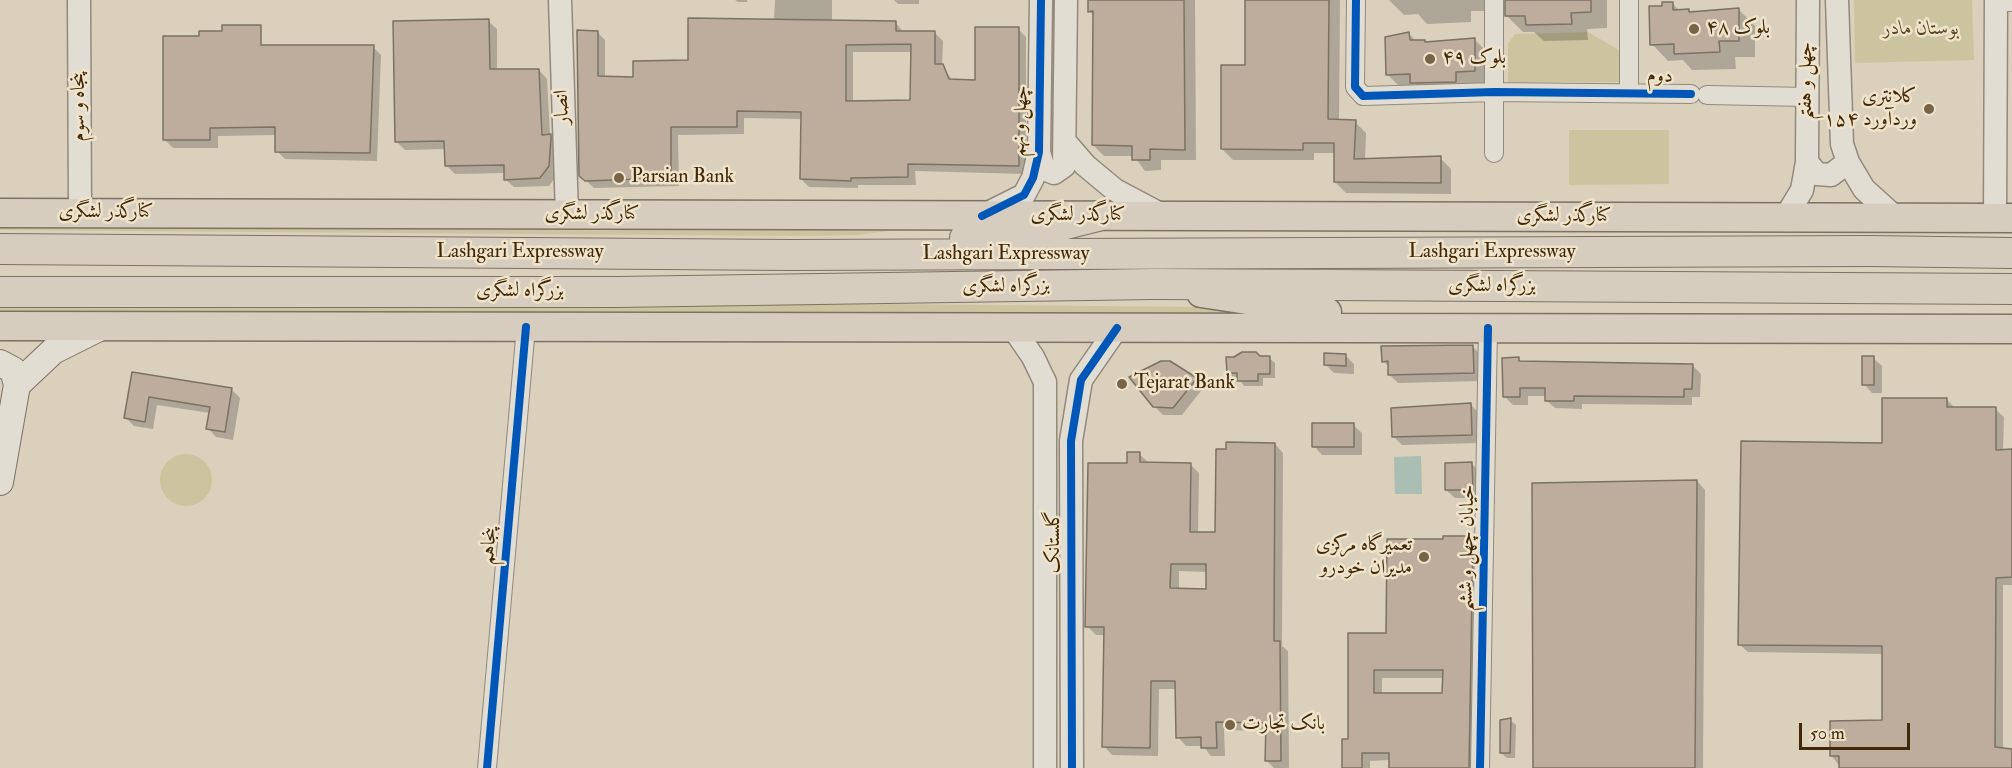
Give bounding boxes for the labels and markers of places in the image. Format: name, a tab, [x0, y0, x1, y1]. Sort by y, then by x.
place label: بلوک ۴۸	[1706, 17, 1770, 41]
marker: بلوک ۴۸	[1687, 22, 1701, 36]
place label: بلوک ۴۹	[1442, 47, 1506, 71]
marker: بلوک ۴۹	[1423, 52, 1437, 66]
place label: کلانتری ۱۵۴ وردآورد	[1823, 86, 1917, 133]
marker: کلانتری ۱۵۴ وردآورد	[1922, 102, 1936, 116]
place label: Parsian Bank	[631, 166, 734, 190]
marker: Parsian Bank	[612, 171, 626, 185]
place label: Tejarat Bank	[1134, 372, 1235, 396]
marker: Tejarat Bank	[1115, 377, 1129, 391]
place label: تعمیرگاه مرکزی مدیران خودرو	[1316, 534, 1412, 581]
marker: تعمیرگاه مرکزی مدیران خودرو	[1417, 550, 1431, 564]
place label: بانک تجارت	[1242, 713, 1325, 737]
marker: بانک تجارت	[1223, 718, 1237, 732]

